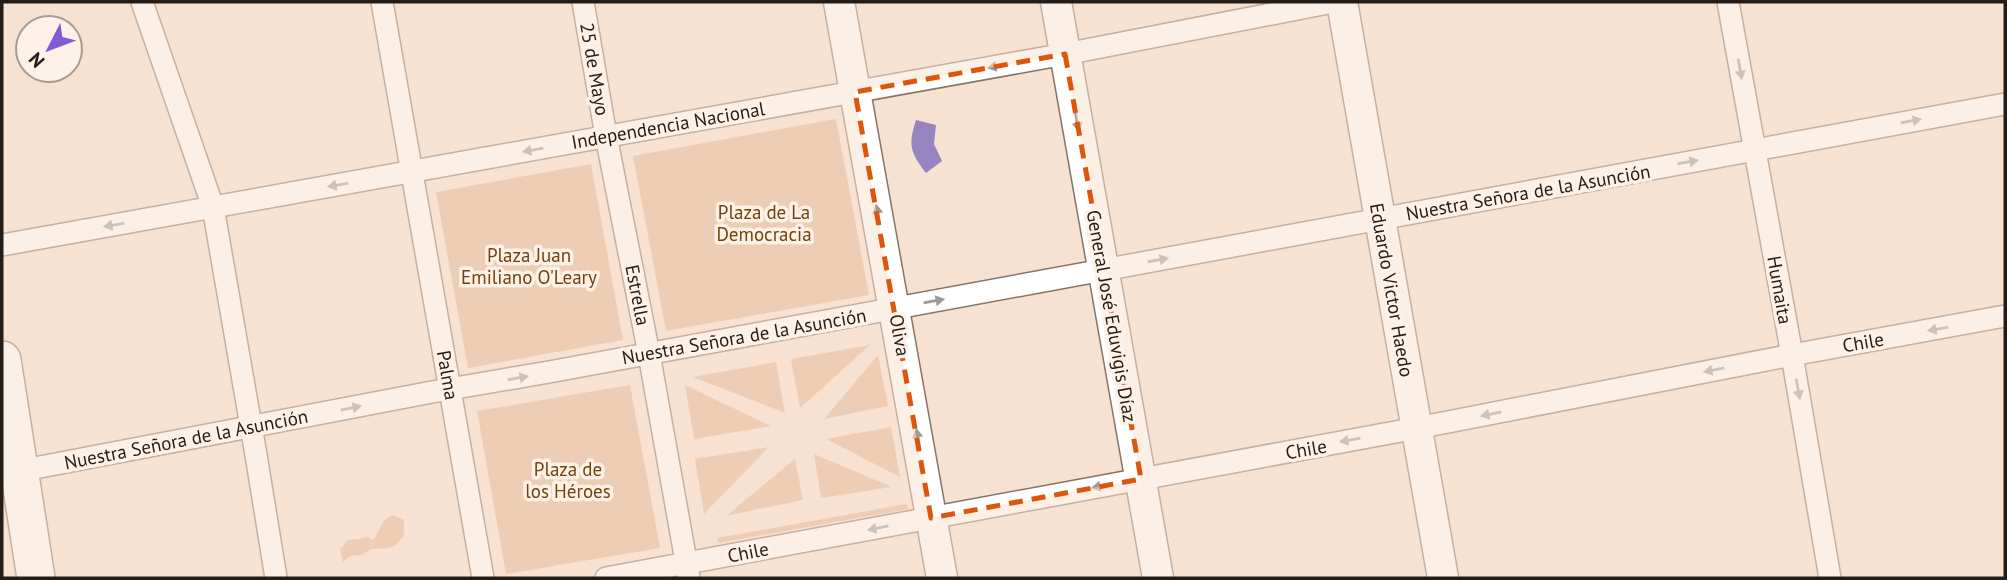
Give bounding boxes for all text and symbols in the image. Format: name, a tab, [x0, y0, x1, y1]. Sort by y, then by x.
north arrow	[14, 14, 84, 84]
street label: 25 de Mayo	[575, 21, 615, 117]
text: N	[23, 48, 49, 73]
one-way arrow	[1735, 58, 1746, 80]
one-way arrow	[987, 61, 1009, 72]
street label: Independencia Nacional	[569, 96, 767, 154]
one-way arrow	[1072, 110, 1083, 132]
one-way arrow	[1901, 115, 1923, 126]
one-way arrow	[522, 144, 544, 155]
one-way arrow	[1677, 156, 1699, 167]
street label: Nuestra Señora de la Asunción	[1404, 159, 1652, 225]
one-way arrow	[327, 180, 349, 191]
park label: Plaza de La Democracia	[716, 200, 812, 246]
street label: Eduardo Victor Haedo	[1365, 201, 1419, 379]
one-way arrow	[872, 204, 883, 226]
street label: General José Eduvigis Díaz	[1082, 208, 1142, 424]
one-way arrow	[103, 220, 125, 231]
park label: Plaza Juan Emiliano O'Leary	[461, 243, 597, 289]
one-way arrow	[1147, 254, 1169, 265]
street label: Humaita	[1762, 254, 1798, 326]
street label: Estrella	[620, 263, 656, 327]
one-way arrow	[923, 295, 945, 306]
street label: Nuestra Señora de la Asunción	[620, 303, 868, 369]
street label: Oliva	[885, 312, 915, 358]
one-way arrow	[1927, 323, 1949, 334]
street label: Chile	[1840, 327, 1886, 357]
street label: Palma	[432, 348, 464, 402]
one-way arrow	[1703, 365, 1725, 376]
one-way arrow	[507, 372, 529, 383]
one-way arrow	[1793, 378, 1804, 400]
one-way arrow	[340, 402, 362, 413]
street label: Nuestra Señora de la Asunción	[62, 404, 310, 474]
one-way arrow	[1480, 408, 1502, 419]
one-way arrow	[912, 428, 923, 450]
street label: Chile	[1283, 434, 1329, 464]
one-way arrow	[1339, 435, 1361, 446]
park label: Plaza de los Héroes	[525, 457, 611, 503]
one-way arrow	[1091, 481, 1113, 492]
one-way arrow	[867, 522, 889, 533]
street label: Chile	[725, 536, 771, 568]

